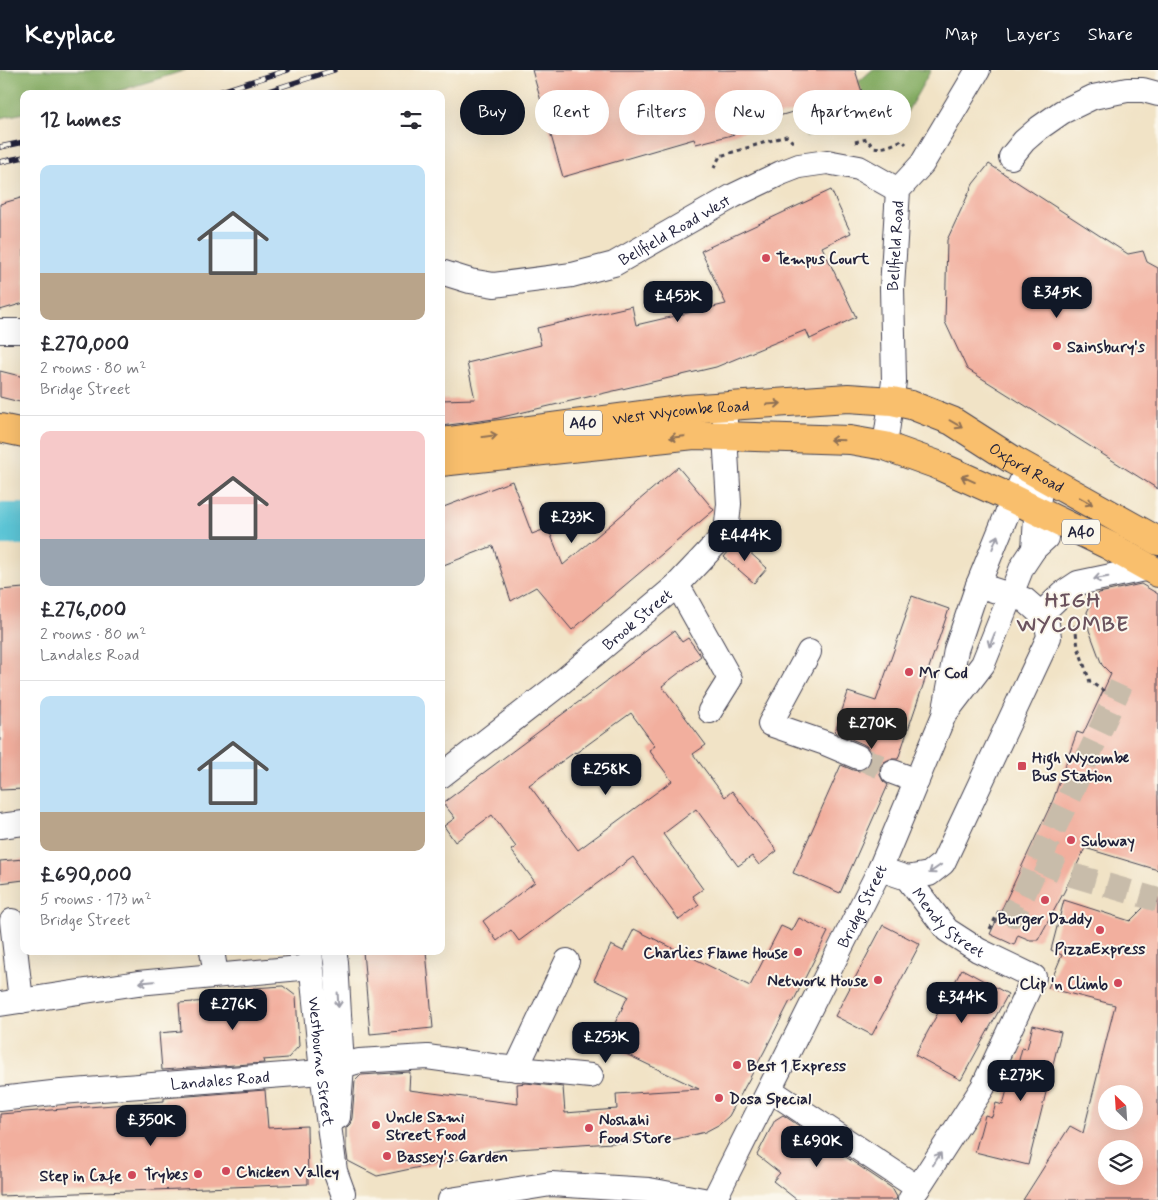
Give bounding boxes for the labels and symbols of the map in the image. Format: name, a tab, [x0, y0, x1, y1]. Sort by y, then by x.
street label: Bellfield Road West	[615, 191, 735, 271]
street label: Bellfield Road	[883, 200, 909, 292]
place label: Tempus Court	[776, 249, 870, 270]
marker: Tempus Court	[760, 252, 772, 264]
pin: £345K	[1022, 276, 1092, 319]
pin: £453K	[643, 280, 713, 323]
place label: Sainsbury's	[1067, 337, 1146, 358]
marker: Sainsbury's	[1051, 340, 1063, 352]
street label: West Wycombe Road	[611, 396, 750, 431]
one-way arrow	[766, 399, 782, 408]
road number: A40	[564, 410, 602, 436]
one-way arrow	[948, 419, 963, 429]
one-way arrow	[481, 430, 497, 440]
one-way arrow	[669, 432, 685, 442]
one-way arrow	[829, 435, 845, 444]
street label: Oxford Road	[985, 438, 1067, 498]
one-way arrow	[961, 474, 976, 484]
one-way arrow	[1078, 496, 1093, 506]
pin: £233K	[537, 502, 607, 544]
pin: £444K	[710, 520, 780, 562]
road number: A40	[1062, 520, 1100, 544]
one-way arrow	[991, 535, 1000, 550]
one-way arrow	[1094, 574, 1110, 584]
street label: Brook Street	[598, 585, 677, 656]
district label: HIGH WYCOMBE	[1016, 587, 1129, 639]
one-way arrow	[987, 633, 996, 648]
place label: Mr Cod	[919, 663, 968, 684]
marker: Mr Cod	[903, 666, 915, 678]
pin: £270K	[837, 708, 907, 750]
place label: High Wycombe Bus Station	[1032, 748, 1130, 787]
pin: £258K	[571, 754, 641, 796]
marker: High Wycombe Bus Station	[1016, 760, 1028, 772]
place label: Subway	[1081, 831, 1135, 852]
marker: Subway	[1065, 834, 1077, 846]
street label: Bridge Street	[833, 862, 893, 952]
one-way arrow	[928, 864, 942, 874]
street label: Mendy Street	[906, 884, 987, 963]
marker: Burger Daddy	[1039, 894, 1051, 906]
place label: Burger Daddy	[998, 909, 1092, 932]
marker: PizzaExpress	[1094, 924, 1106, 936]
place label: PizzaExpress	[1055, 939, 1145, 960]
place label: Charlies Flame House	[643, 943, 788, 964]
marker: Charlies Flame House	[792, 946, 804, 958]
place label: Network House	[767, 971, 868, 992]
marker: Network House	[872, 974, 884, 986]
place label: Clip 'n Climb	[1019, 974, 1109, 995]
one-way arrow	[140, 977, 156, 987]
marker: Clip 'n Climb	[1112, 977, 1124, 989]
pin: £344K	[927, 982, 997, 1024]
pin: £276K	[198, 988, 268, 1031]
one-way arrow	[334, 992, 343, 1008]
street label: Westbourne Street	[303, 996, 338, 1128]
pin: £253K	[571, 1022, 641, 1064]
place label: Best 1 Express	[747, 1056, 846, 1077]
marker: Best 1 Express	[731, 1059, 743, 1071]
pin: £273K	[986, 1060, 1056, 1102]
street label: Landales Road	[170, 1067, 271, 1096]
north arrow	[1098, 1085, 1142, 1130]
place label: Dosa Special	[729, 1089, 811, 1110]
marker: Dosa Special	[713, 1092, 725, 1104]
pin: £350K	[116, 1104, 186, 1147]
place label: Uncle Sami Street Food	[386, 1107, 466, 1146]
place label: Noshahi Food Store	[599, 1110, 671, 1149]
marker: Uncle Sami Street Food	[370, 1119, 382, 1131]
marker: Noshahi Food Store	[583, 1122, 595, 1134]
pin: £690K	[782, 1126, 852, 1168]
place label: Bassey's Garden	[397, 1147, 508, 1168]
marker: Bassey's Garden	[381, 1150, 393, 1162]
one-way arrow	[932, 1153, 942, 1167]
place label: Chicken Valley	[236, 1162, 339, 1183]
place label: Trybes	[144, 1165, 189, 1186]
marker: Chicken Valley	[220, 1165, 232, 1177]
place label: Step in Cafe	[40, 1166, 122, 1187]
marker: Trybes	[192, 1168, 204, 1180]
marker: Step in Cafe	[126, 1169, 138, 1181]

